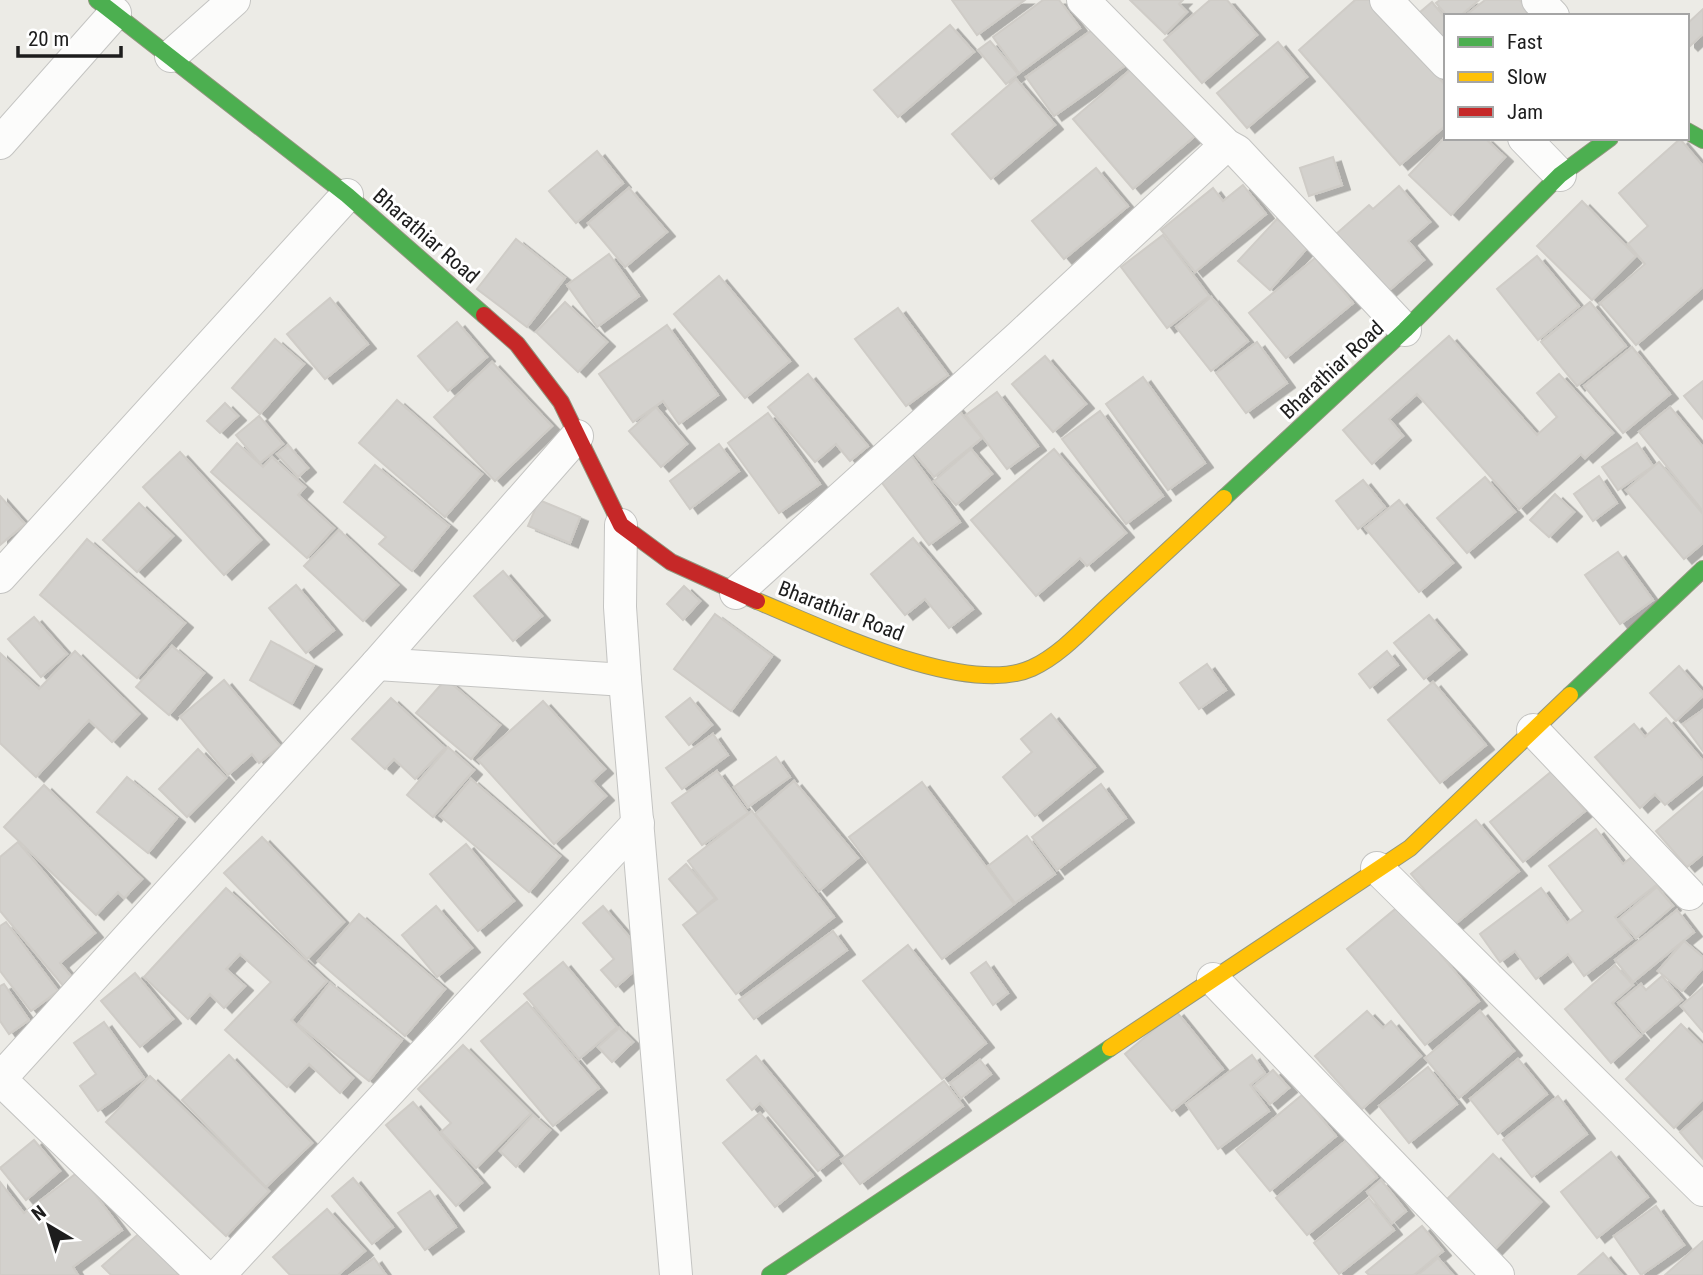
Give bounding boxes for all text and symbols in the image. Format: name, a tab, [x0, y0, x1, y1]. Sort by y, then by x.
scale bar	[18, 14, 121, 58]
legend	[1444, 14, 1689, 140]
text: 20 m	[28, 27, 69, 51]
text: Fast	[1507, 30, 1543, 54]
text: Slow	[1507, 65, 1547, 89]
text: Jam	[1507, 100, 1543, 124]
street label: Bharathiar Road	[368, 184, 484, 288]
street label: Bharathiar Road	[1275, 316, 1389, 424]
street label: Bharathiar Road	[775, 576, 907, 646]
north arrow	[14, 1191, 84, 1261]
text: N	[27, 1200, 51, 1226]

